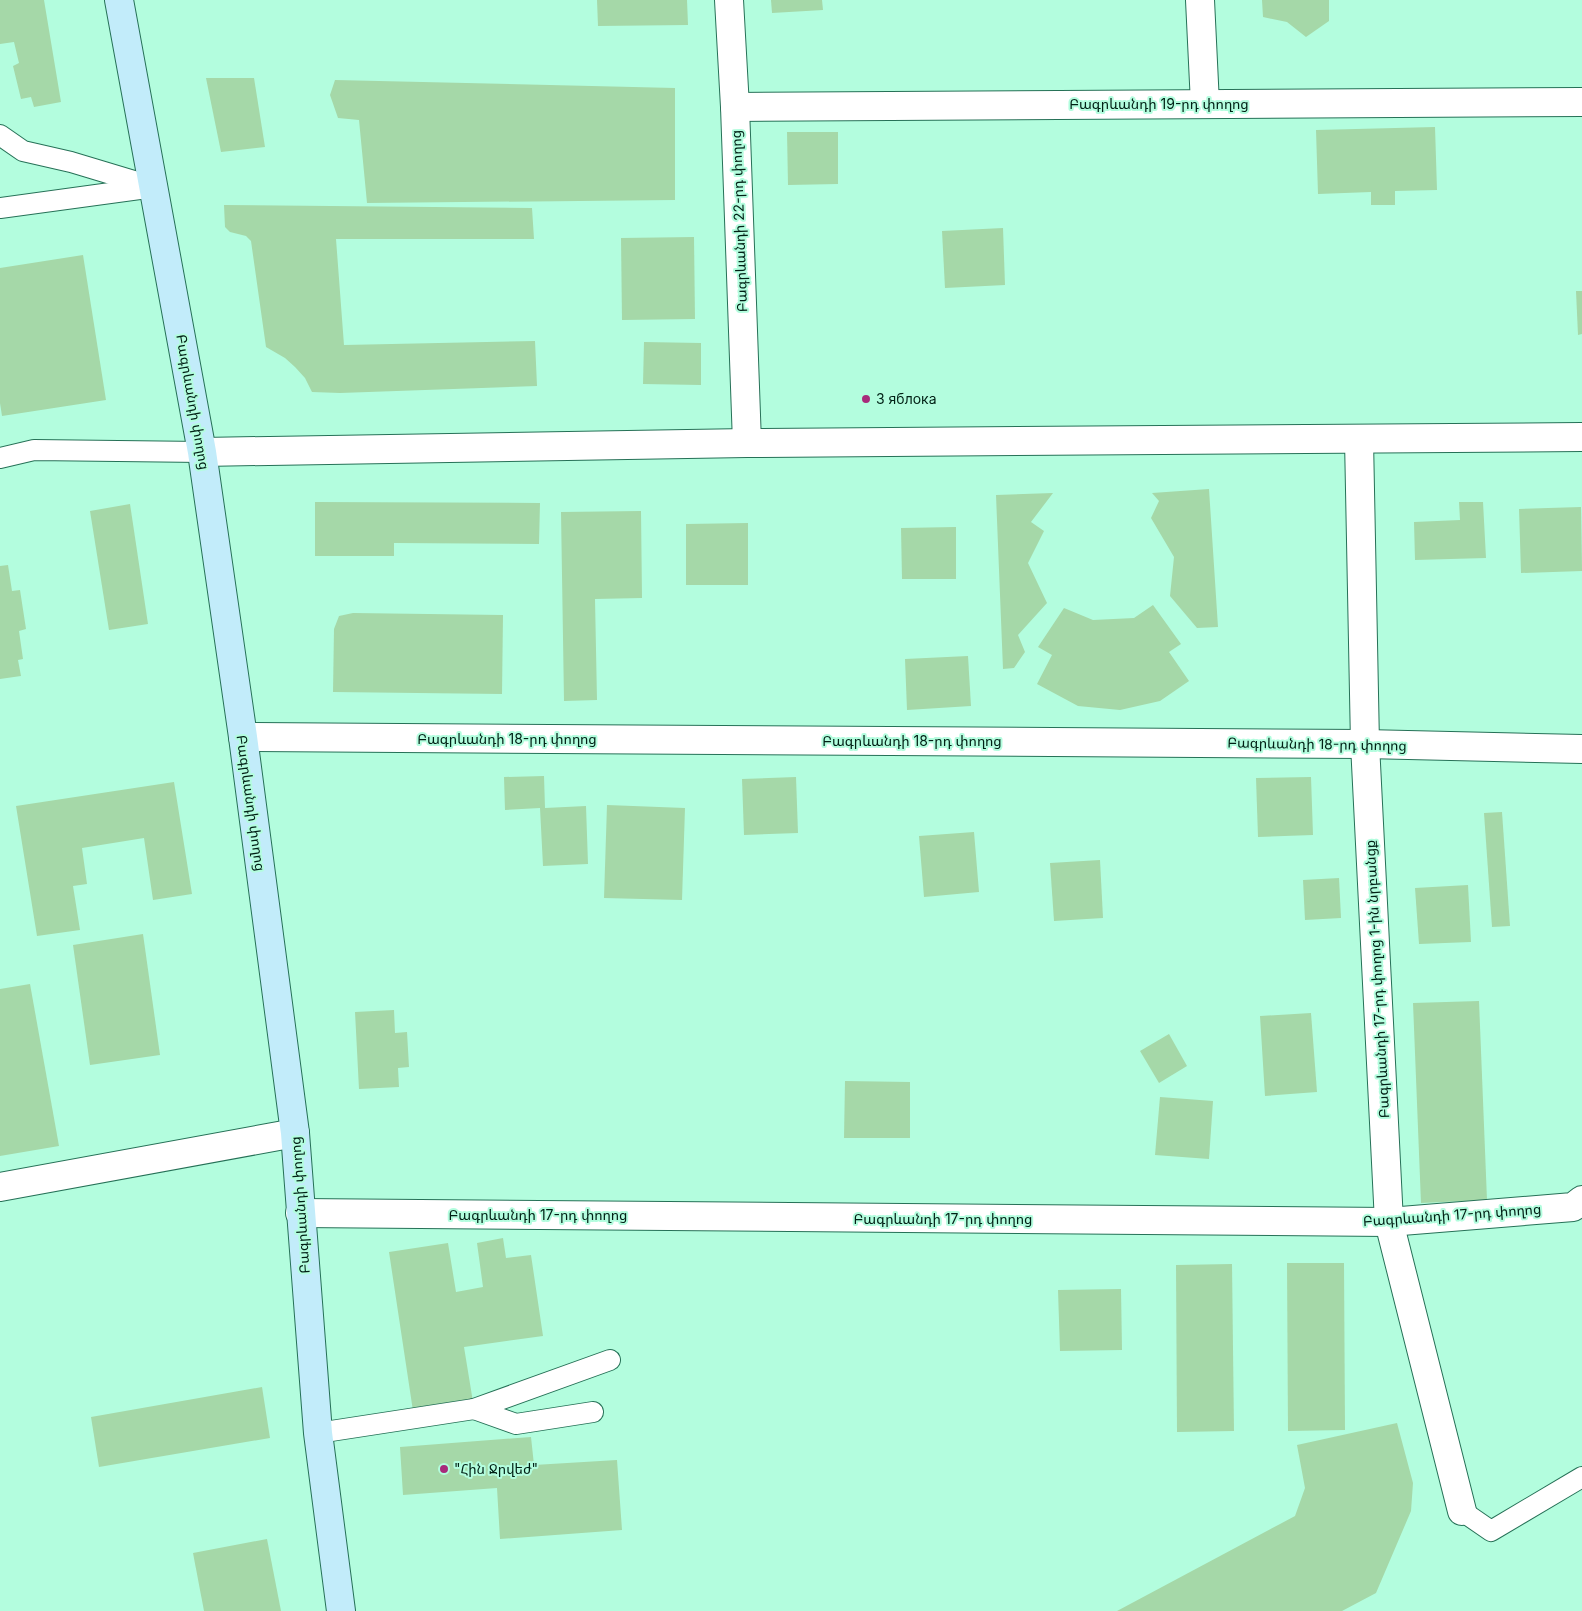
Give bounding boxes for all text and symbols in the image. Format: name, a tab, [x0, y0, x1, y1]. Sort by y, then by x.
street label: Բագրևանդի 19-րդ փողոց	[1069, 95, 1249, 112]
street label: Բագրևանդի 22-րդ փողոց	[727, 130, 750, 312]
street label: Բագրևանդի փողոց	[173, 333, 214, 471]
place label: 3 яблока	[876, 390, 937, 407]
marker: 3 яблока	[860, 393, 872, 405]
street label: Բագրևանդի 18-րդ փողոց	[417, 730, 597, 747]
street label: Բագրևանդի 18-րդ փողոց	[822, 732, 1002, 749]
street label: Բագրևանդի 18-րդ փողոց	[1227, 733, 1407, 754]
street label: Բագրևանդի փողոց	[234, 734, 269, 872]
street label: Բագրևանդի 17-րդ փողոց 1-ին նրբանցք	[1361, 839, 1392, 1119]
street label: Բագրևանդի փողոց	[286, 1136, 313, 1274]
street label: Բագրևանդի 17-րդ փողոց	[1362, 1200, 1542, 1229]
street label: Բագրևանդի 17-րդ փողոց	[449, 1206, 627, 1223]
street label: Բագրևանդի 17-րդ փողոց	[854, 1210, 1032, 1227]
place label: "Հին Ջրվեժ"	[454, 1460, 538, 1477]
marker: "Հին Ջրվեժ"	[438, 1463, 450, 1475]

